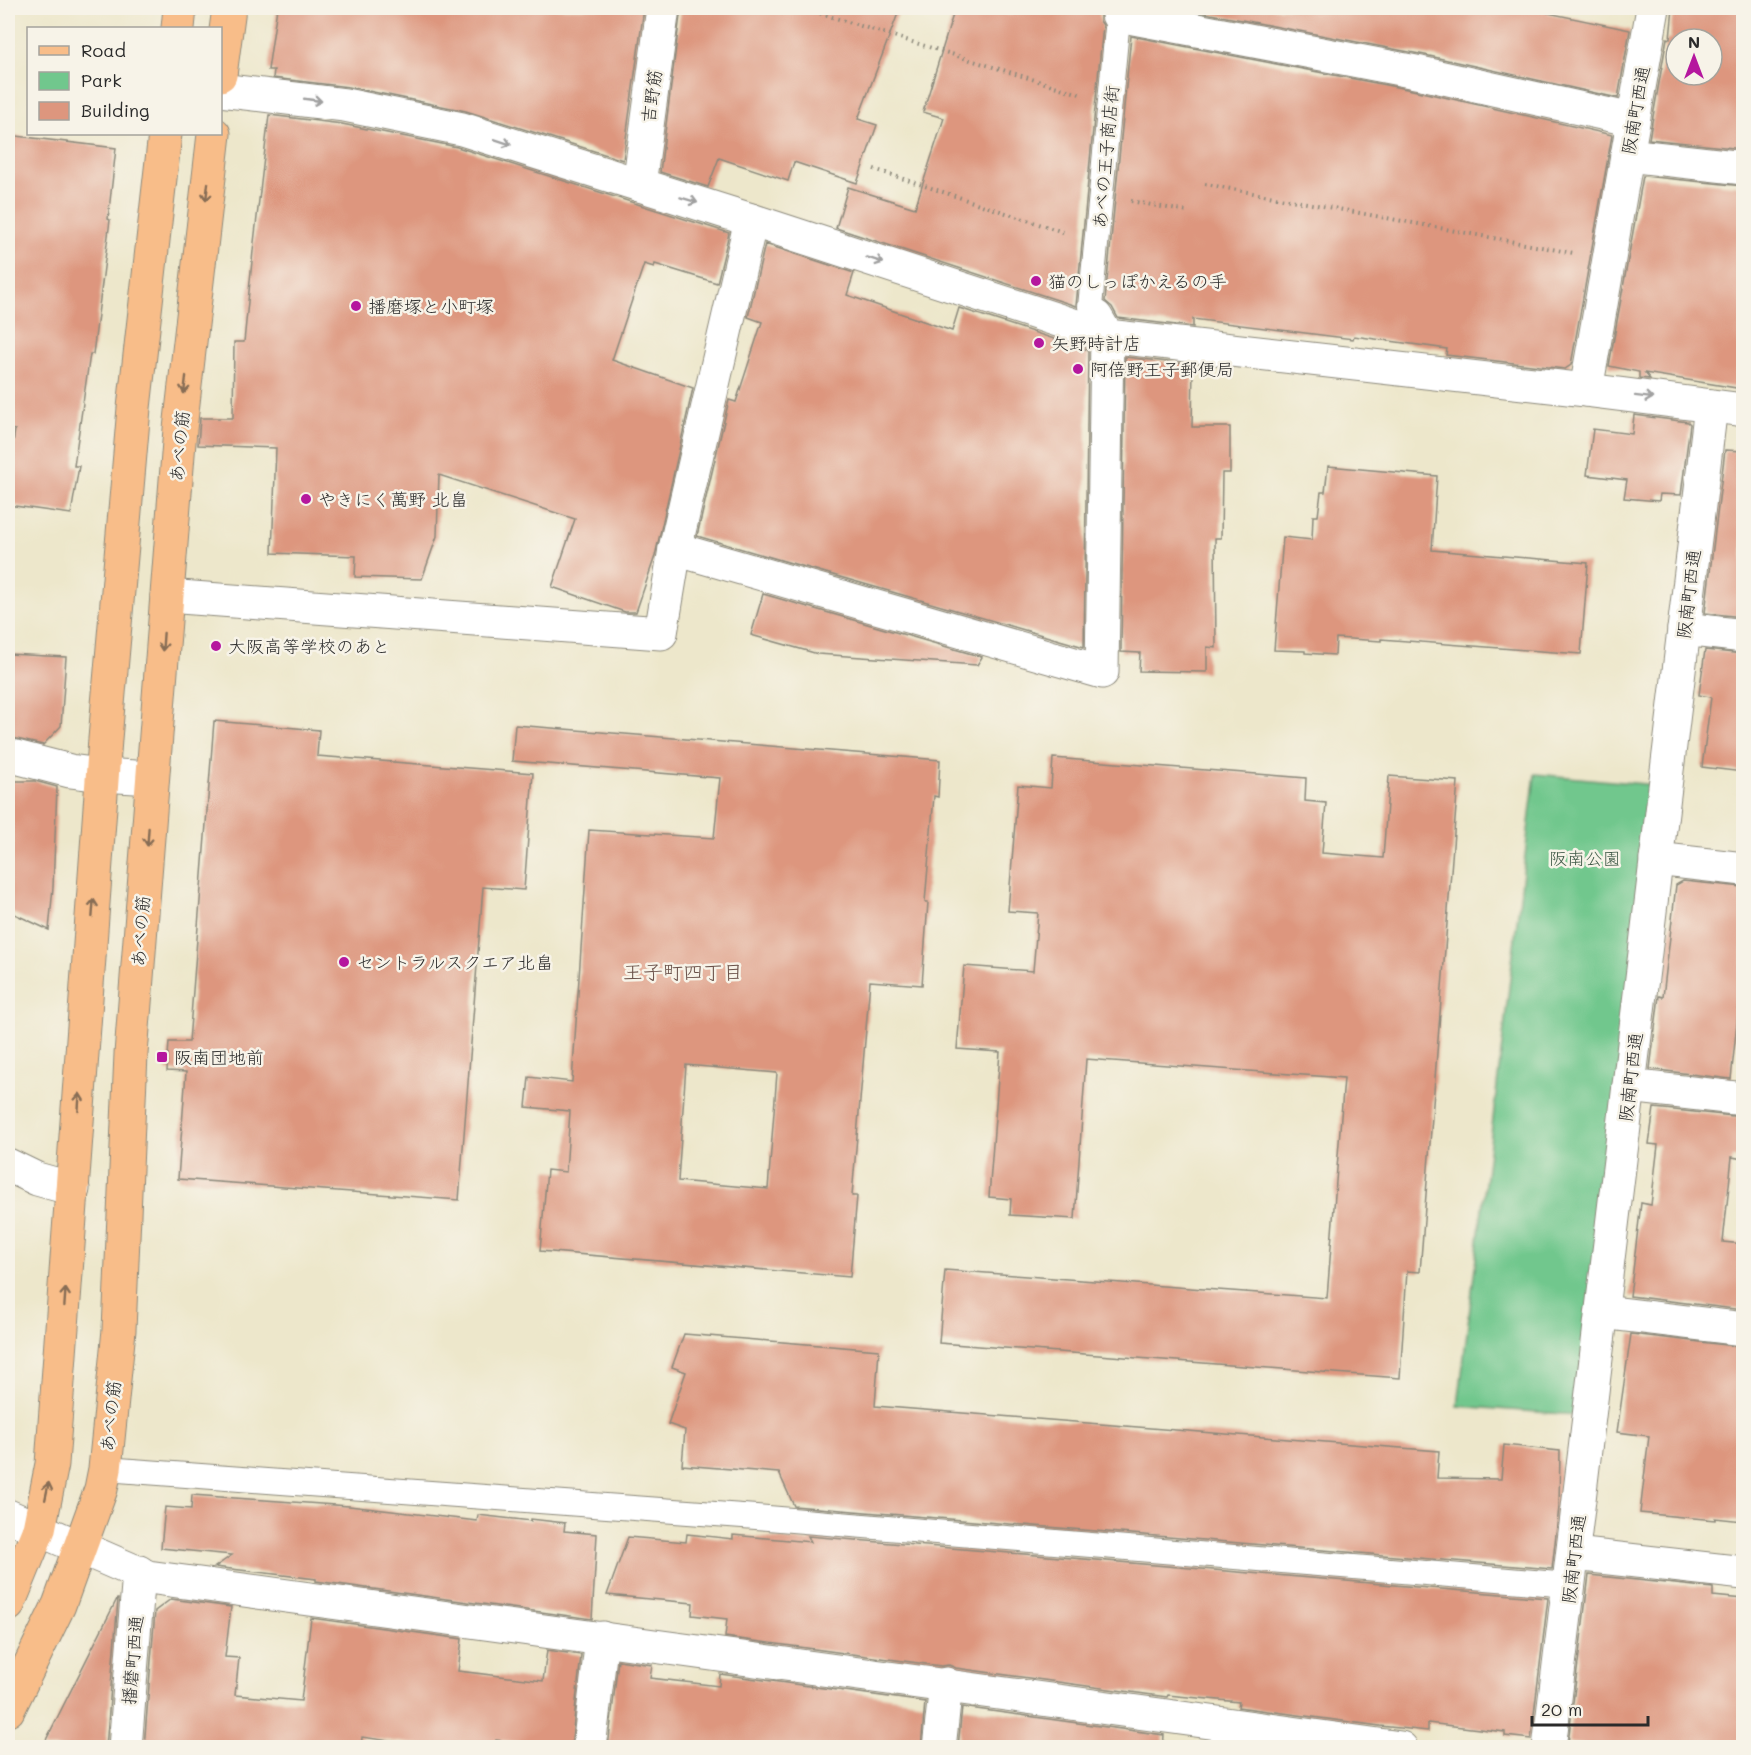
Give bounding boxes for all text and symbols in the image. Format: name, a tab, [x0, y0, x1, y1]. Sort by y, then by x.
legend	[27, 27, 222, 135]
north arrow	[1664, 27, 1724, 87]
text: N	[1688, 31, 1700, 52]
text: Road	[81, 38, 126, 62]
street label: 阪南町西通	[1615, 64, 1655, 156]
text: Park	[81, 68, 122, 92]
street label: 吉野筋	[635, 68, 667, 124]
street label: あべの王子商店街	[1087, 84, 1123, 230]
one-way arrow	[303, 95, 323, 106]
text: Building	[81, 98, 149, 122]
one-way arrow	[493, 137, 512, 148]
one-way arrow	[201, 181, 212, 201]
one-way arrow	[679, 196, 698, 207]
one-way arrow	[865, 255, 884, 266]
place label: 猫のしっぽかえるの手	[1048, 269, 1227, 293]
marker: 猫のしっぽかえるの手	[1029, 274, 1043, 288]
place label: 播磨塚と小町塚	[368, 294, 494, 318]
marker: 播磨塚と小町塚	[349, 299, 363, 313]
place label: 矢野時計店	[1051, 331, 1141, 355]
marker: 矢野時計店	[1032, 336, 1046, 350]
place label: 阿倍野王子郵便局	[1090, 357, 1234, 381]
marker: 阿倍野王子郵便局	[1071, 362, 1085, 376]
one-way arrow	[179, 375, 190, 395]
one-way arrow	[1634, 392, 1654, 403]
street label: あべの筋	[164, 409, 194, 483]
place label: やきにく萬野 北畠	[318, 487, 468, 511]
marker: やきにく萬野 北畠	[299, 492, 313, 506]
street label: 阪南町西通	[1671, 548, 1705, 640]
one-way arrow	[157, 632, 168, 652]
place label: 大阪高等学校のあと	[228, 634, 390, 658]
marker: 大阪高等学校のあと	[209, 639, 223, 653]
one-way arrow	[142, 826, 153, 846]
park label: 阪南公園	[1549, 846, 1621, 870]
street label: あべの筋	[126, 894, 154, 968]
one-way arrow	[88, 898, 99, 918]
place label: セントラルスクエア北畠	[356, 950, 553, 974]
marker: セントラルスクエア北畠	[337, 955, 351, 969]
district label: 王子町四丁目	[623, 958, 743, 984]
street label: 阪南町西通	[1613, 1031, 1647, 1123]
place label: 阪南団地前	[174, 1045, 264, 1069]
marker: 阪南団地前	[155, 1050, 169, 1064]
one-way arrow	[74, 1093, 85, 1113]
one-way arrow	[60, 1287, 71, 1307]
street label: あべの筋	[94, 1379, 126, 1453]
one-way arrow	[42, 1481, 53, 1501]
street label: 阪南町西通	[1556, 1513, 1590, 1605]
street label: 播磨町西通	[116, 1614, 148, 1706]
scale bar	[1532, 1689, 1648, 1727]
text: 20 m	[1541, 1697, 1582, 1721]

